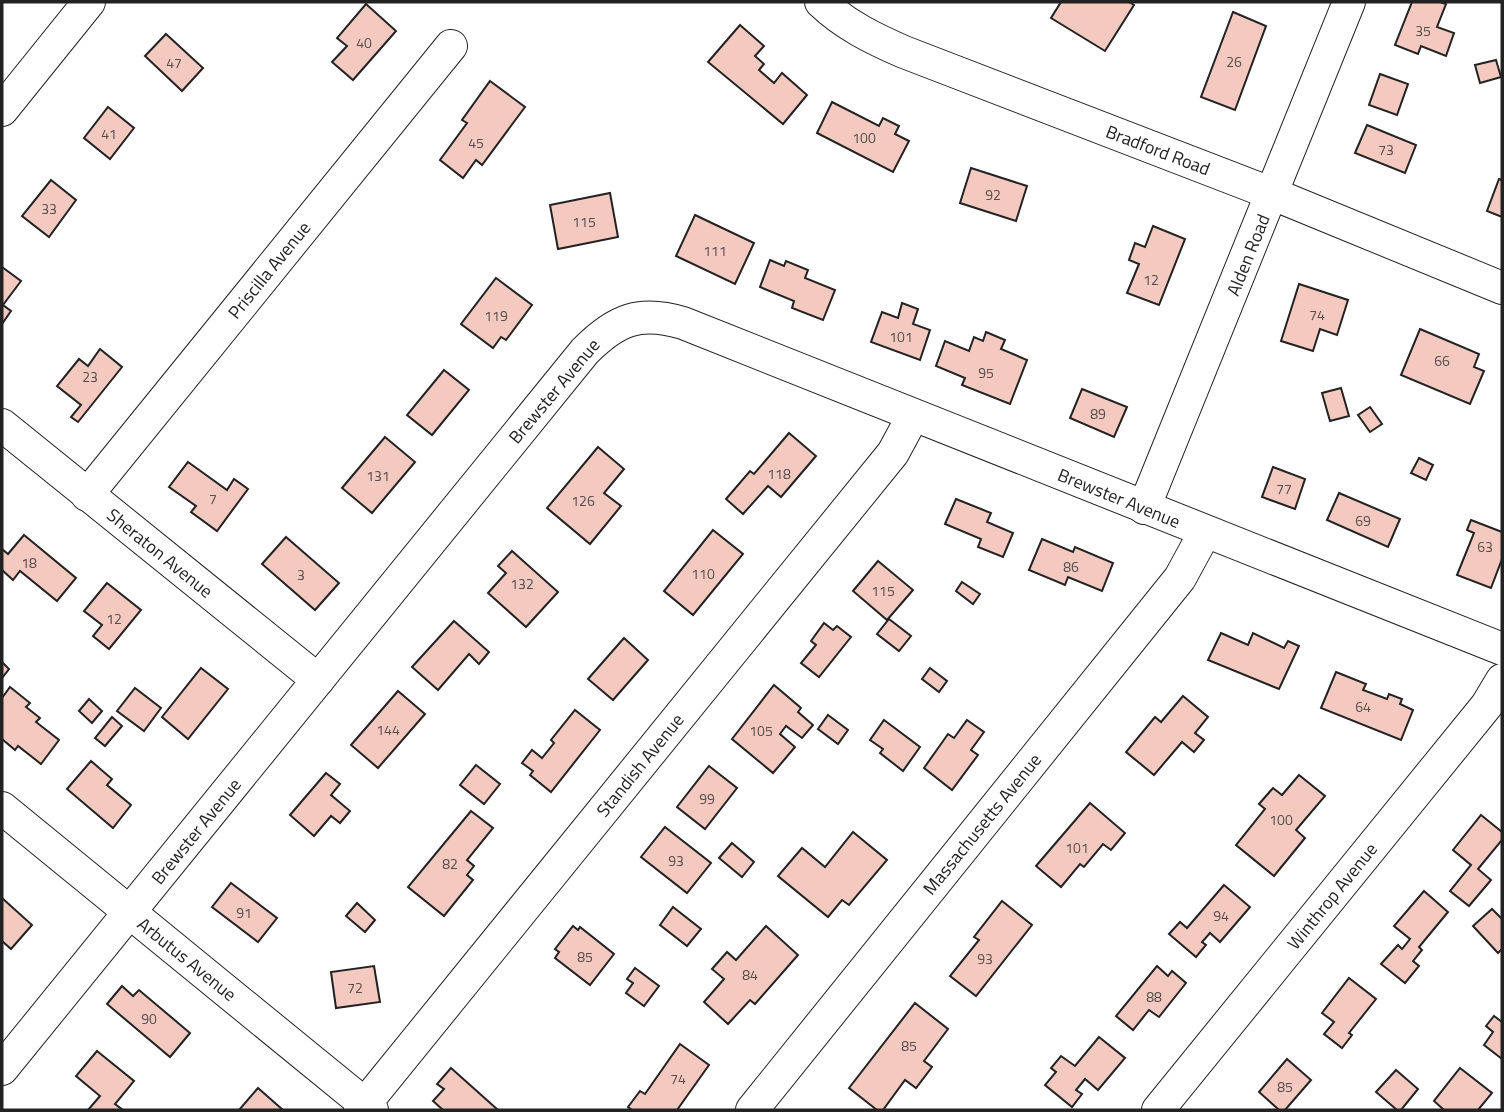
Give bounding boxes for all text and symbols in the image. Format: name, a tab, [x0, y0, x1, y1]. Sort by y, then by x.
house number: 35	[1415, 20, 1431, 41]
house number: 40	[356, 32, 372, 53]
house number: 26	[1226, 51, 1242, 72]
house number: 47	[166, 52, 182, 73]
street label: Bradford Road	[1102, 118, 1214, 182]
house number: 41	[101, 123, 117, 144]
house number: 100	[852, 127, 876, 148]
house number: 45	[468, 132, 484, 153]
house number: 73	[1378, 139, 1394, 160]
house number: 92	[985, 184, 1001, 205]
house number: 33	[41, 198, 57, 219]
street label: Alden Road	[1219, 210, 1277, 300]
house number: 115	[572, 211, 596, 232]
street label: Priscilla Avenue	[221, 215, 317, 325]
house number: 111	[703, 240, 727, 261]
house number: 12	[1143, 269, 1159, 290]
house number: 74	[1309, 304, 1325, 325]
house number: 119	[484, 305, 508, 326]
house number: 101	[889, 326, 913, 347]
street label: Brewster Avenue	[502, 333, 606, 449]
house number: 66	[1434, 350, 1450, 371]
house number: 95	[978, 362, 994, 383]
house number: 23	[82, 366, 98, 387]
house number: 89	[1090, 403, 1106, 424]
street label: Brewster Avenue	[1054, 461, 1184, 535]
house number: 118	[767, 463, 791, 484]
house number: 131	[366, 465, 390, 486]
house number: 77	[1276, 478, 1292, 499]
house number: 7	[209, 488, 217, 509]
house number: 126	[571, 490, 595, 511]
street label: Sheraton Avenue	[101, 502, 219, 604]
house number: 69	[1355, 510, 1371, 531]
house number: 63	[1477, 536, 1493, 557]
house number: 18	[21, 552, 37, 573]
house number: 86	[1063, 556, 1079, 577]
house number: 110	[691, 563, 715, 584]
house number: 3	[297, 564, 305, 585]
house number: 132	[510, 573, 534, 594]
house number: 115	[871, 580, 895, 601]
house number: 12	[106, 608, 122, 629]
house number: 64	[1355, 696, 1371, 717]
street label: Standish Avenue	[590, 707, 690, 823]
house number: 144	[376, 719, 400, 740]
house number: 105	[749, 720, 773, 741]
street label: Massachusetts Avenue	[916, 747, 1048, 901]
street label: Brewster Avenue	[145, 772, 247, 890]
house number: 99	[699, 788, 715, 809]
house number: 100	[1269, 809, 1293, 830]
house number: 101	[1065, 837, 1089, 858]
street label: Winthrop Avenue	[1280, 837, 1384, 955]
house number: 93	[668, 850, 684, 871]
house number: 82	[442, 853, 458, 874]
house number: 91	[236, 902, 252, 923]
house number: 94	[1213, 905, 1229, 926]
street label: Arbutus Avenue	[132, 911, 242, 1007]
house number: 85	[577, 946, 593, 967]
house number: 93	[977, 948, 993, 969]
house number: 84	[742, 964, 758, 985]
house number: 72	[347, 977, 363, 998]
house number: 88	[1146, 986, 1162, 1007]
house number: 90	[141, 1008, 157, 1029]
house number: 85	[901, 1035, 917, 1056]
house number: 74	[670, 1068, 686, 1089]
house number: 85	[1277, 1076, 1293, 1097]

